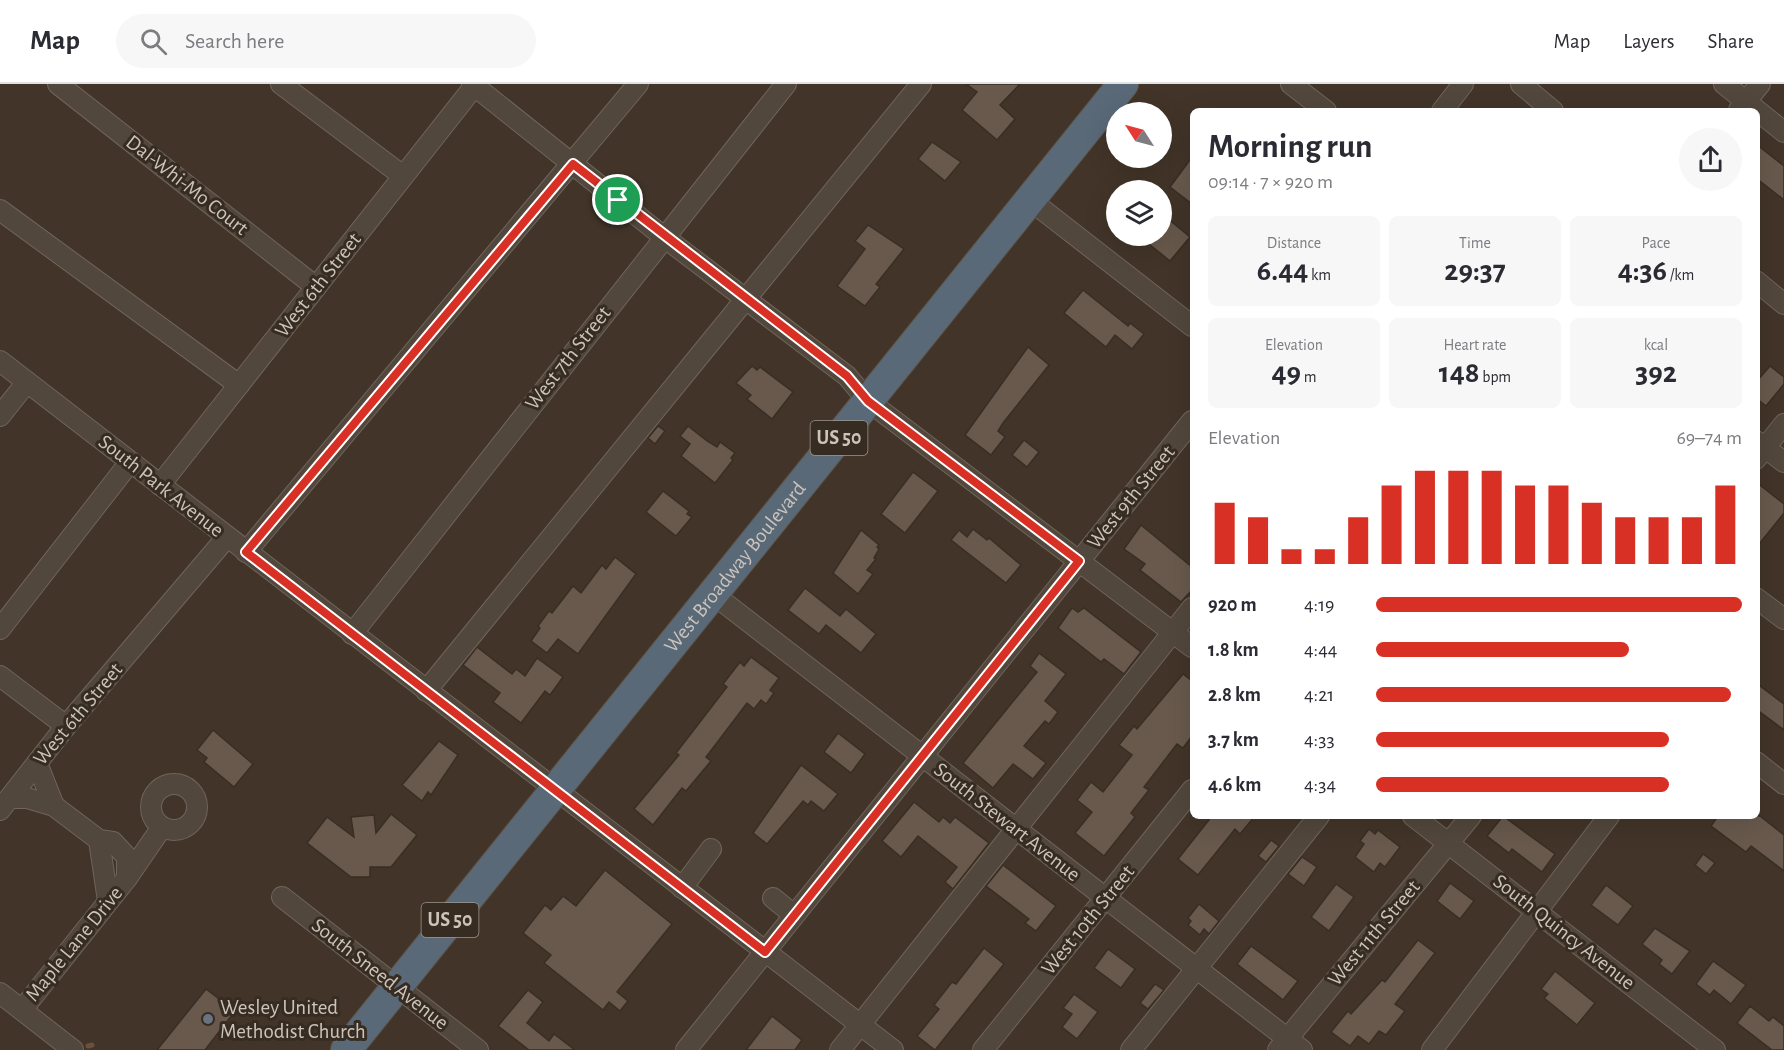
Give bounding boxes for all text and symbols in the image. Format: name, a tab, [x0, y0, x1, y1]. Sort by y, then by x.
search box	[116, 14, 536, 68]
icon: search	[137, 25, 170, 58]
text: Map	[30, 27, 80, 55]
text: Search here	[185, 30, 284, 52]
text: Map	[1554, 31, 1590, 52]
text: Layers	[1623, 31, 1674, 52]
text: Share	[1707, 31, 1754, 52]
north arrow	[1106, 102, 1172, 168]
map controls	[1106, 102, 1172, 246]
button: share	[1679, 128, 1742, 191]
street label: Dal-Whi-Mo Court	[122, 131, 252, 239]
text: Morning run	[1208, 131, 1372, 164]
text: 09:14 · 7 × 920 m	[1208, 172, 1333, 192]
pin	[592, 174, 643, 225]
button: layers	[1106, 180, 1172, 246]
icon: arrive	[601, 183, 634, 216]
street label: West 6th Street	[271, 229, 365, 341]
text: Distance	[1267, 235, 1321, 251]
text: Time	[1459, 235, 1491, 251]
text: Pace	[1642, 235, 1670, 251]
text: 6.44	[1257, 256, 1308, 286]
text: 29:37	[1444, 256, 1506, 286]
text: 4:36	[1618, 256, 1667, 286]
text: km	[1308, 267, 1331, 283]
text: /km	[1667, 267, 1694, 283]
street label: West 7th Street	[521, 302, 615, 414]
text: Elevation	[1265, 337, 1323, 353]
text: Heart rate	[1444, 337, 1506, 353]
text: kcal	[1644, 337, 1668, 353]
text: 49	[1271, 358, 1301, 388]
text: 148	[1439, 358, 1480, 388]
text: 392	[1635, 358, 1677, 388]
text: m	[1301, 369, 1317, 385]
text: bpm	[1480, 369, 1511, 385]
road number: US 50	[810, 421, 868, 455]
text: Elevation	[1208, 428, 1280, 448]
text: 69–74 m	[1676, 428, 1742, 448]
street label: South Park Avenue	[94, 431, 228, 541]
street label: West 9th Street	[1083, 441, 1179, 553]
street label: West Broadway Boulevard	[660, 477, 809, 656]
text: 920 m	[1208, 595, 1257, 615]
text: 4:19	[1304, 595, 1334, 615]
text: 1.8 km	[1208, 640, 1259, 660]
text: 4:44	[1304, 640, 1337, 660]
street label: West 6th Street	[30, 659, 127, 769]
text: 2.8 km	[1208, 685, 1261, 705]
text: 4:21	[1304, 685, 1334, 705]
text: 3.7 km	[1208, 730, 1259, 750]
text: 4:33	[1304, 730, 1335, 750]
street label: South Stewart Avenue	[930, 759, 1084, 885]
text: 4.6 km	[1208, 775, 1261, 795]
text: 4:34	[1304, 775, 1336, 795]
street label: West 10th Street	[1038, 861, 1139, 979]
street label: South Quincy Avenue	[1489, 870, 1639, 994]
street label: West 11th Street	[1324, 876, 1424, 990]
street label: Maple Lane Drive	[21, 883, 127, 1005]
road number: US 50	[422, 903, 478, 937]
street label: South Sneed Avenue	[308, 914, 452, 1034]
place label: Wesley United Methodist Church	[220, 997, 366, 1042]
marker: Wesley United Methodist Church	[201, 1012, 215, 1026]

